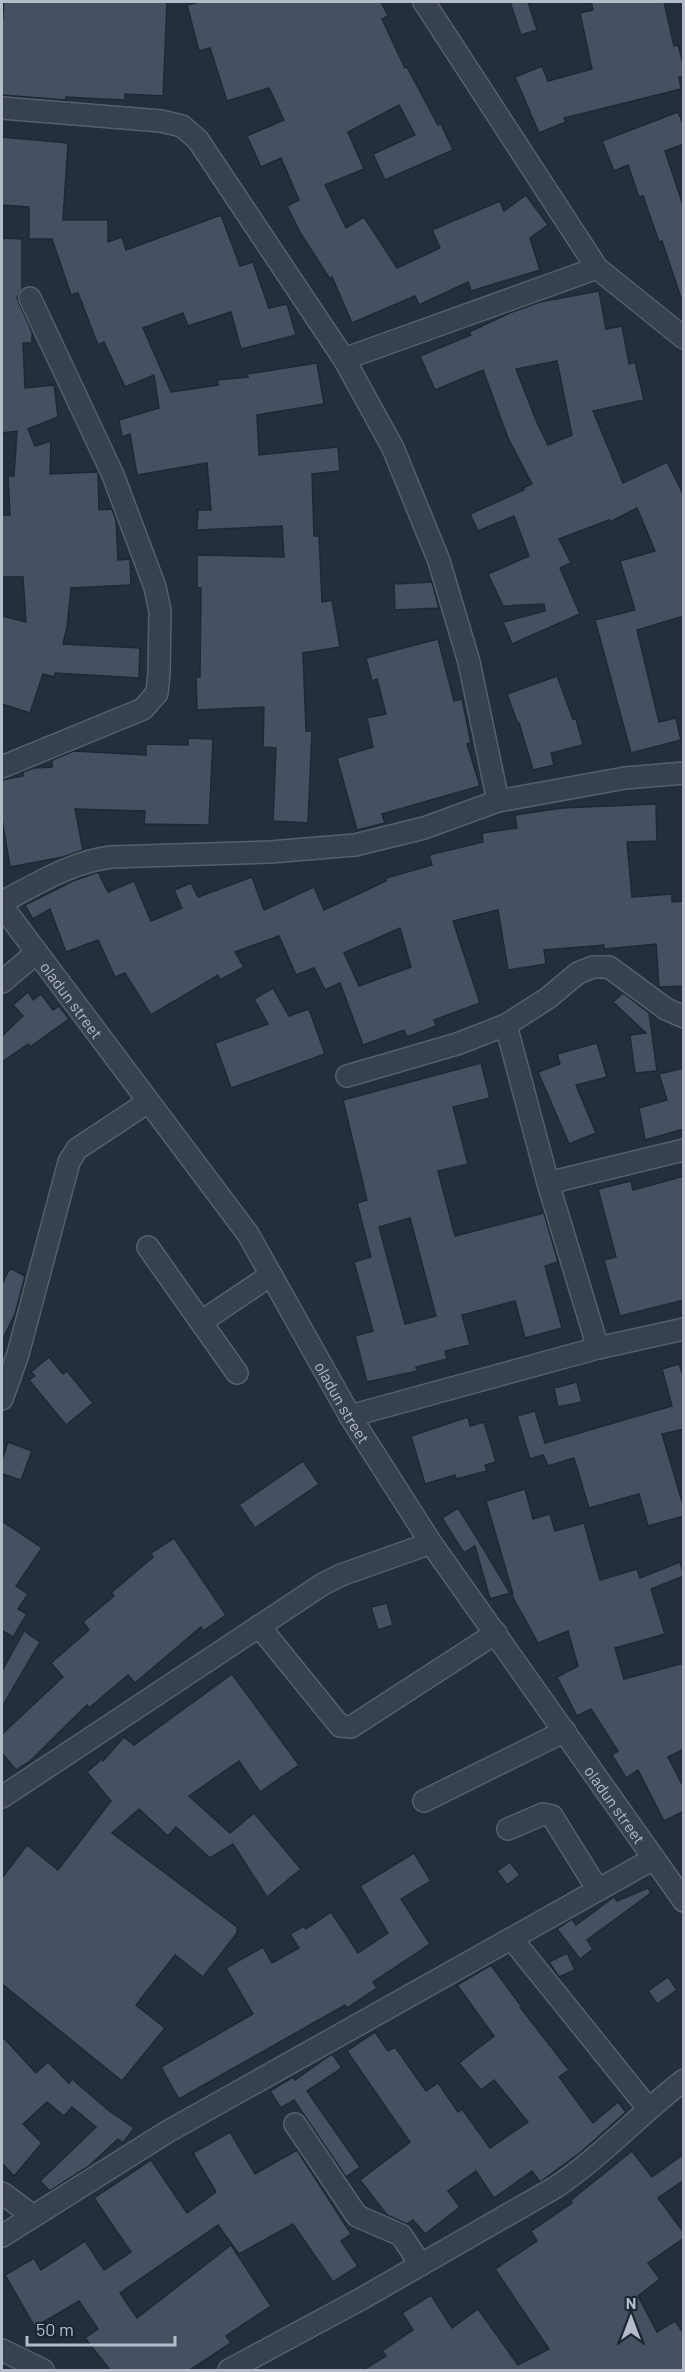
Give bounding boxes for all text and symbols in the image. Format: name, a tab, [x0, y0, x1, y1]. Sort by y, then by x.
street label: oladun street	[37, 957, 107, 1042]
street label: oladun street	[312, 1358, 374, 1447]
street label: oladun street	[581, 1761, 650, 1847]
north arrow	[601, 2288, 661, 2348]
text: N	[626, 2293, 636, 2312]
scale bar	[27, 2309, 176, 2347]
text: 50 m	[36, 2318, 74, 2340]

